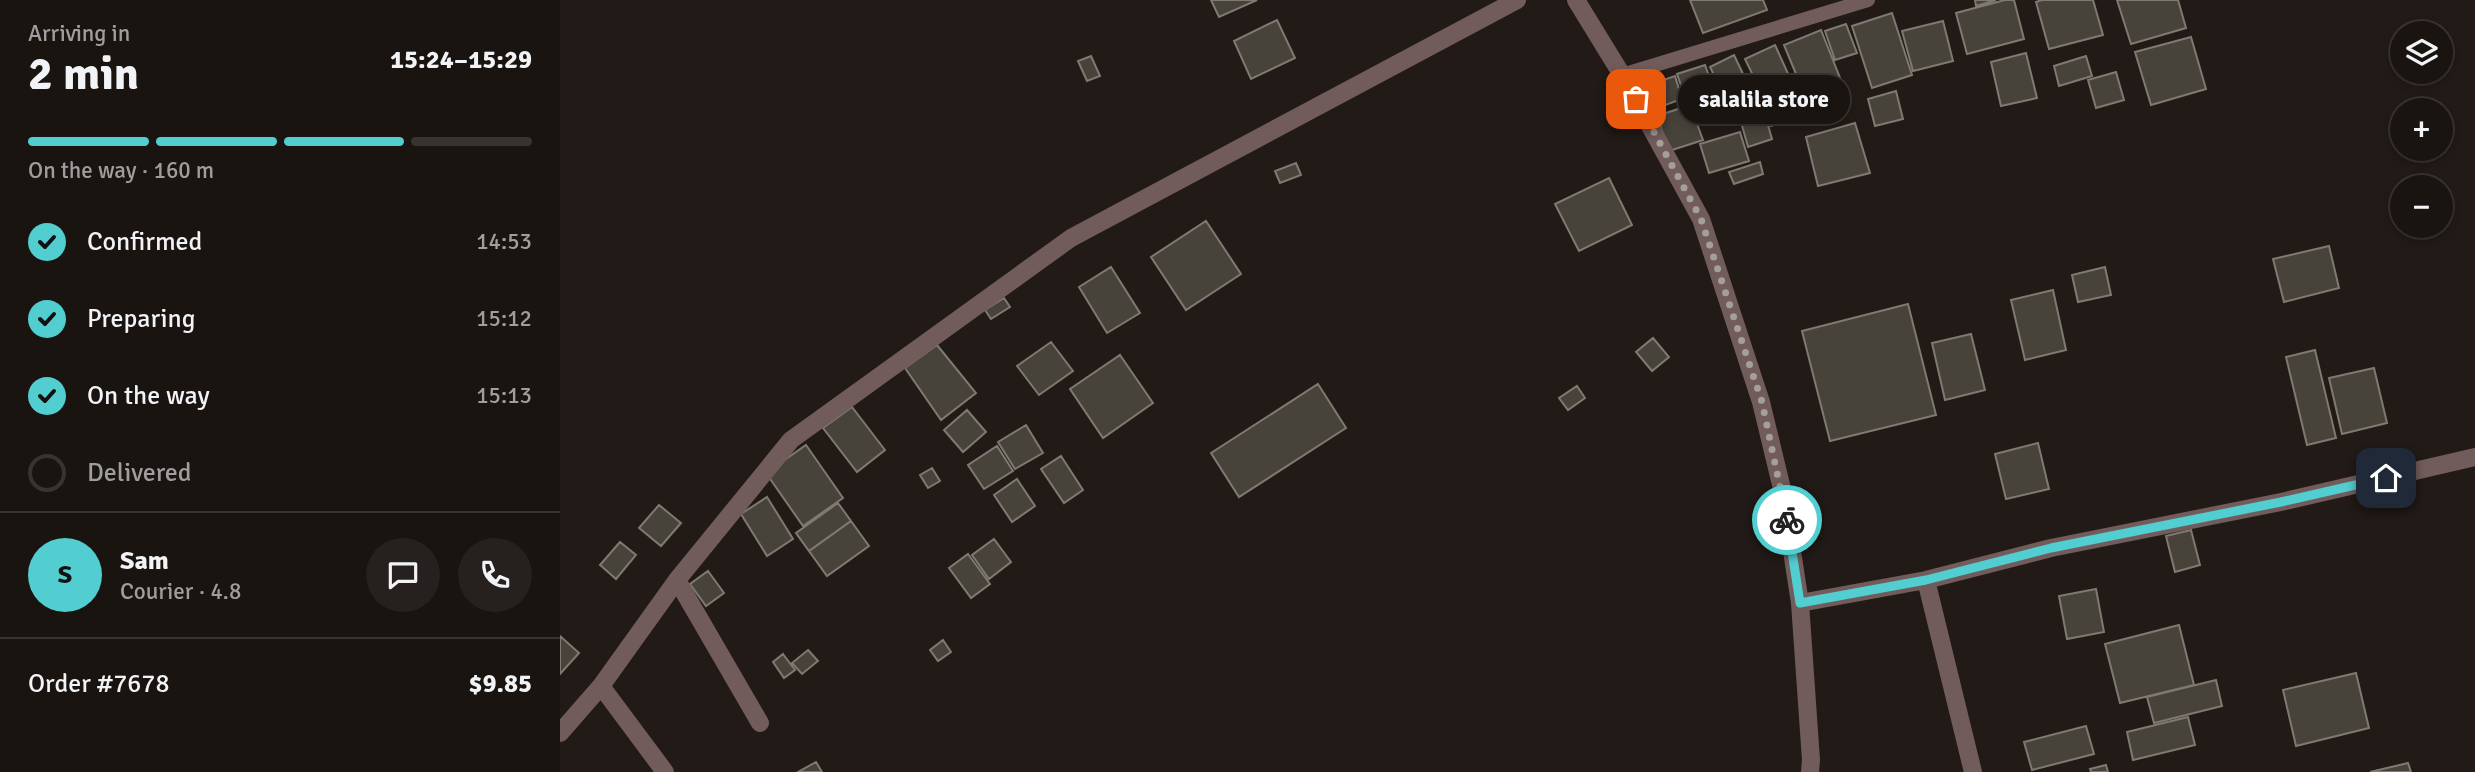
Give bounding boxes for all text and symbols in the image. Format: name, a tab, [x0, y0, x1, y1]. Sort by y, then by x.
text: Arriving in	[28, 19, 130, 48]
map controls	[2390, 21, 2453, 238]
button: layers	[2390, 21, 2453, 84]
text: 15:24–15:29	[390, 44, 532, 76]
text: 2 min	[28, 46, 139, 102]
pin	[1606, 69, 1666, 129]
callout: salalila store	[1678, 74, 1850, 124]
icon: bag	[1617, 80, 1655, 118]
text: salalila store	[1699, 85, 1829, 114]
button: +	[2390, 98, 2453, 161]
text: On the way · 160 m	[28, 156, 214, 185]
button: −	[2390, 175, 2453, 238]
icon: check	[28, 223, 66, 261]
text: Confirmed	[87, 226, 202, 258]
text: 14:53	[476, 227, 532, 256]
icon: check	[28, 300, 66, 338]
text: Preparing	[87, 303, 195, 335]
text: 15:12	[476, 304, 532, 333]
icon: check	[28, 377, 66, 415]
text: On the way	[87, 380, 210, 412]
text: 15:13	[476, 381, 532, 410]
pin	[2356, 448, 2416, 508]
text: Delivered	[87, 457, 192, 489]
icon: home	[2367, 459, 2405, 497]
courier	[1752, 485, 1822, 555]
icon: bike	[1768, 501, 1806, 539]
button: chat	[366, 538, 440, 612]
button: phone	[458, 538, 532, 612]
text: Sam	[120, 545, 169, 577]
text: S	[58, 559, 72, 591]
text: Courier · 4.8	[120, 577, 241, 606]
text: Order #7678	[28, 668, 169, 700]
text: $9.85	[468, 668, 532, 700]

